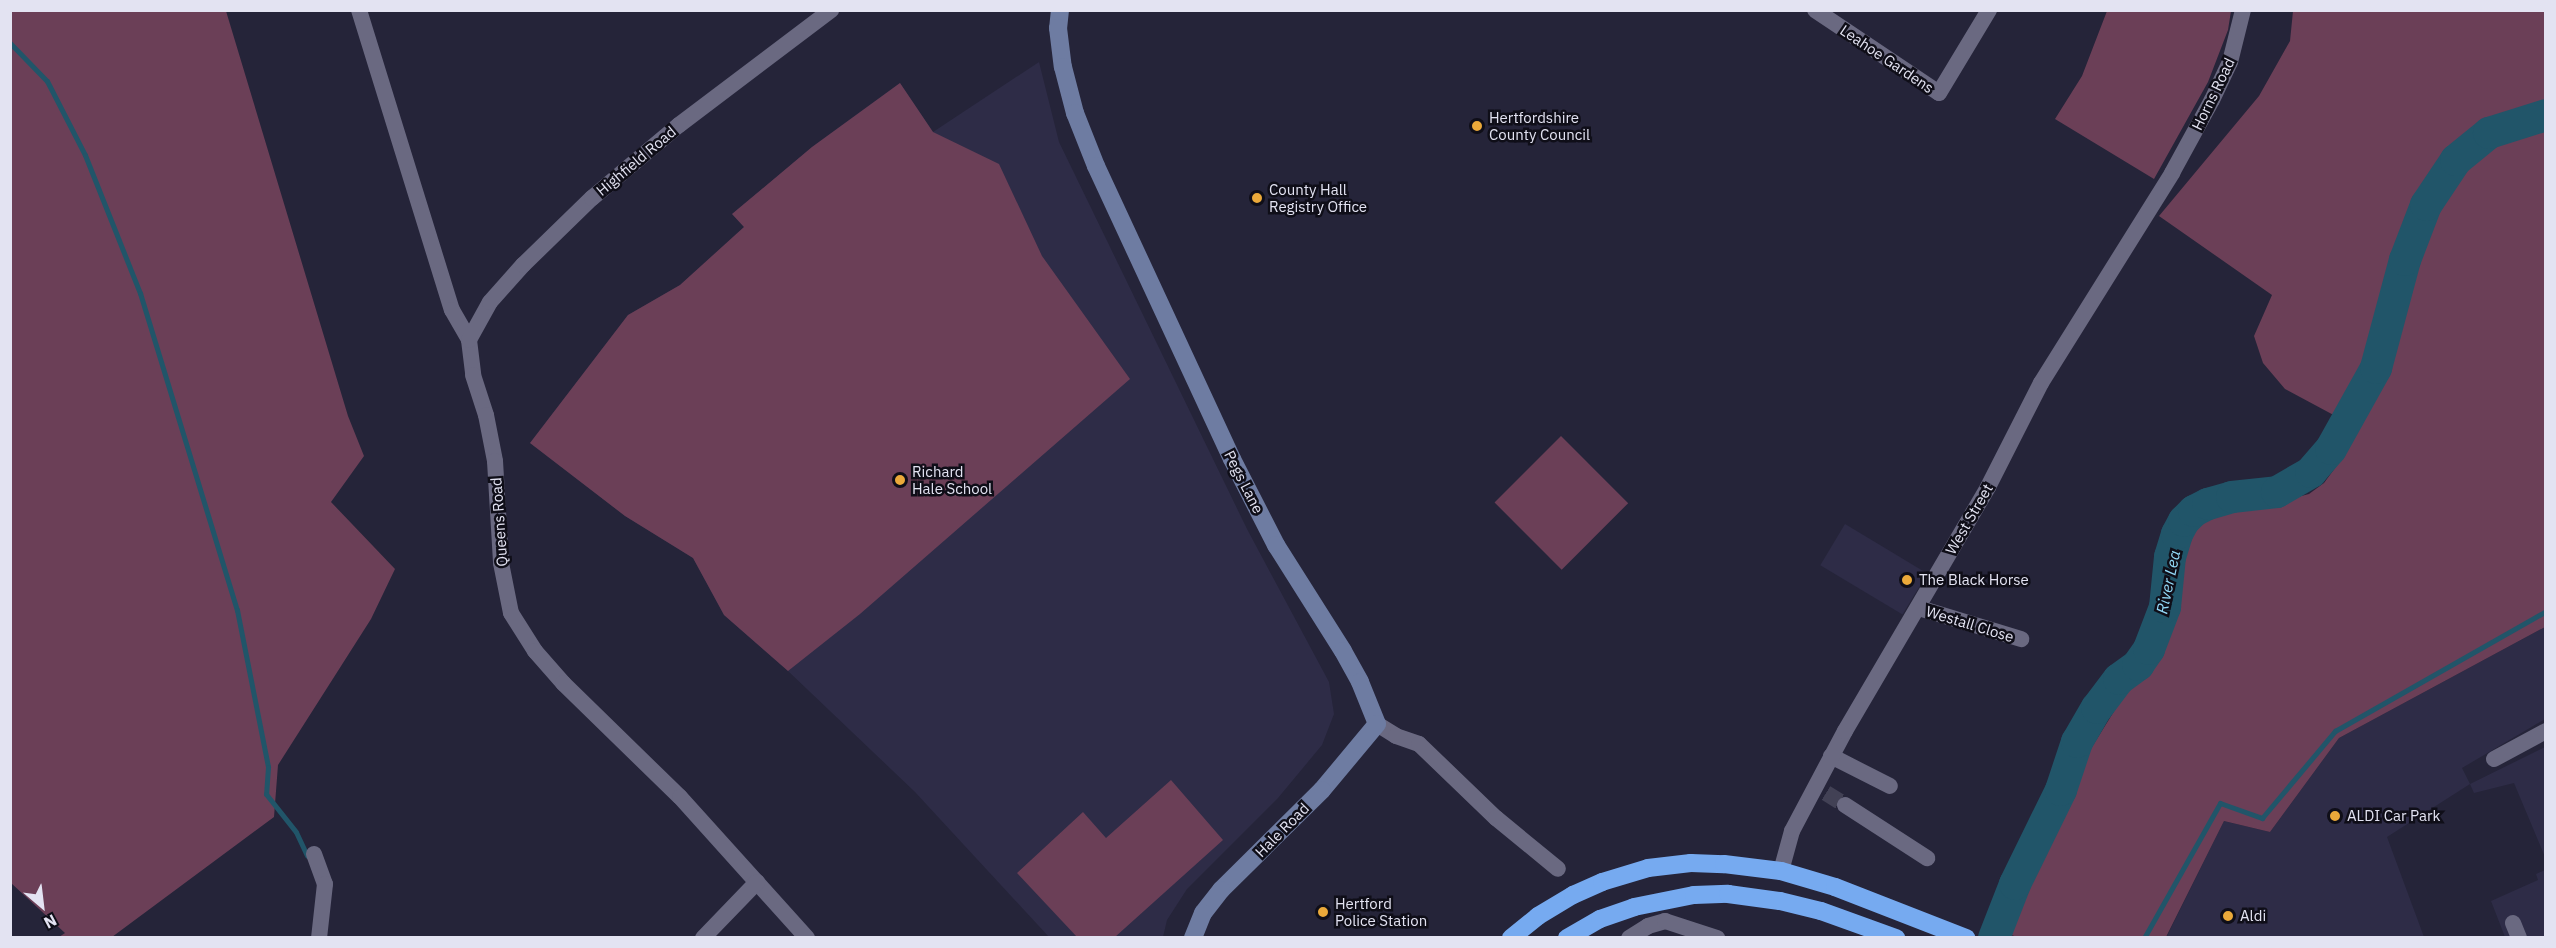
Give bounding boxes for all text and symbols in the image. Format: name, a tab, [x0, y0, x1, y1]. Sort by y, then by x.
street label: Leahoe Gardens	[1837, 21, 1937, 97]
street label: Horns Road	[2188, 55, 2238, 133]
place label: Hertfordshire County Council	[1489, 108, 1590, 143]
marker: Hertfordshire County Council	[1470, 119, 1484, 133]
street label: Highfield Road	[593, 122, 679, 200]
place label: County Hall Registry Office	[1269, 180, 1367, 215]
marker: County Hall Registry Office	[1250, 191, 1264, 205]
street label: Pegs Lane	[1221, 448, 1267, 516]
place label: Richard Hale School	[912, 462, 992, 497]
marker: Richard Hale School	[893, 473, 907, 487]
street label: Queens Road	[487, 477, 511, 567]
street label: West Street	[1942, 480, 1996, 558]
water label: River Lea	[2152, 548, 2184, 616]
place label: The Black Horse	[1919, 571, 2029, 589]
marker: The Black Horse	[1900, 573, 1914, 587]
street label: Westall Close	[1924, 602, 2016, 646]
street label: Hale Road	[1251, 799, 1313, 861]
place label: ALDI Car Park	[2347, 807, 2440, 825]
marker: ALDI Car Park	[2328, 809, 2342, 823]
north arrow	[12, 876, 72, 936]
place label: Hertford Police Station	[1335, 894, 1427, 929]
marker: Hertford Police Station	[1316, 905, 1330, 919]
place label: Aldi	[2240, 907, 2266, 925]
marker: Aldi	[2221, 909, 2235, 923]
text: N	[41, 910, 60, 933]

